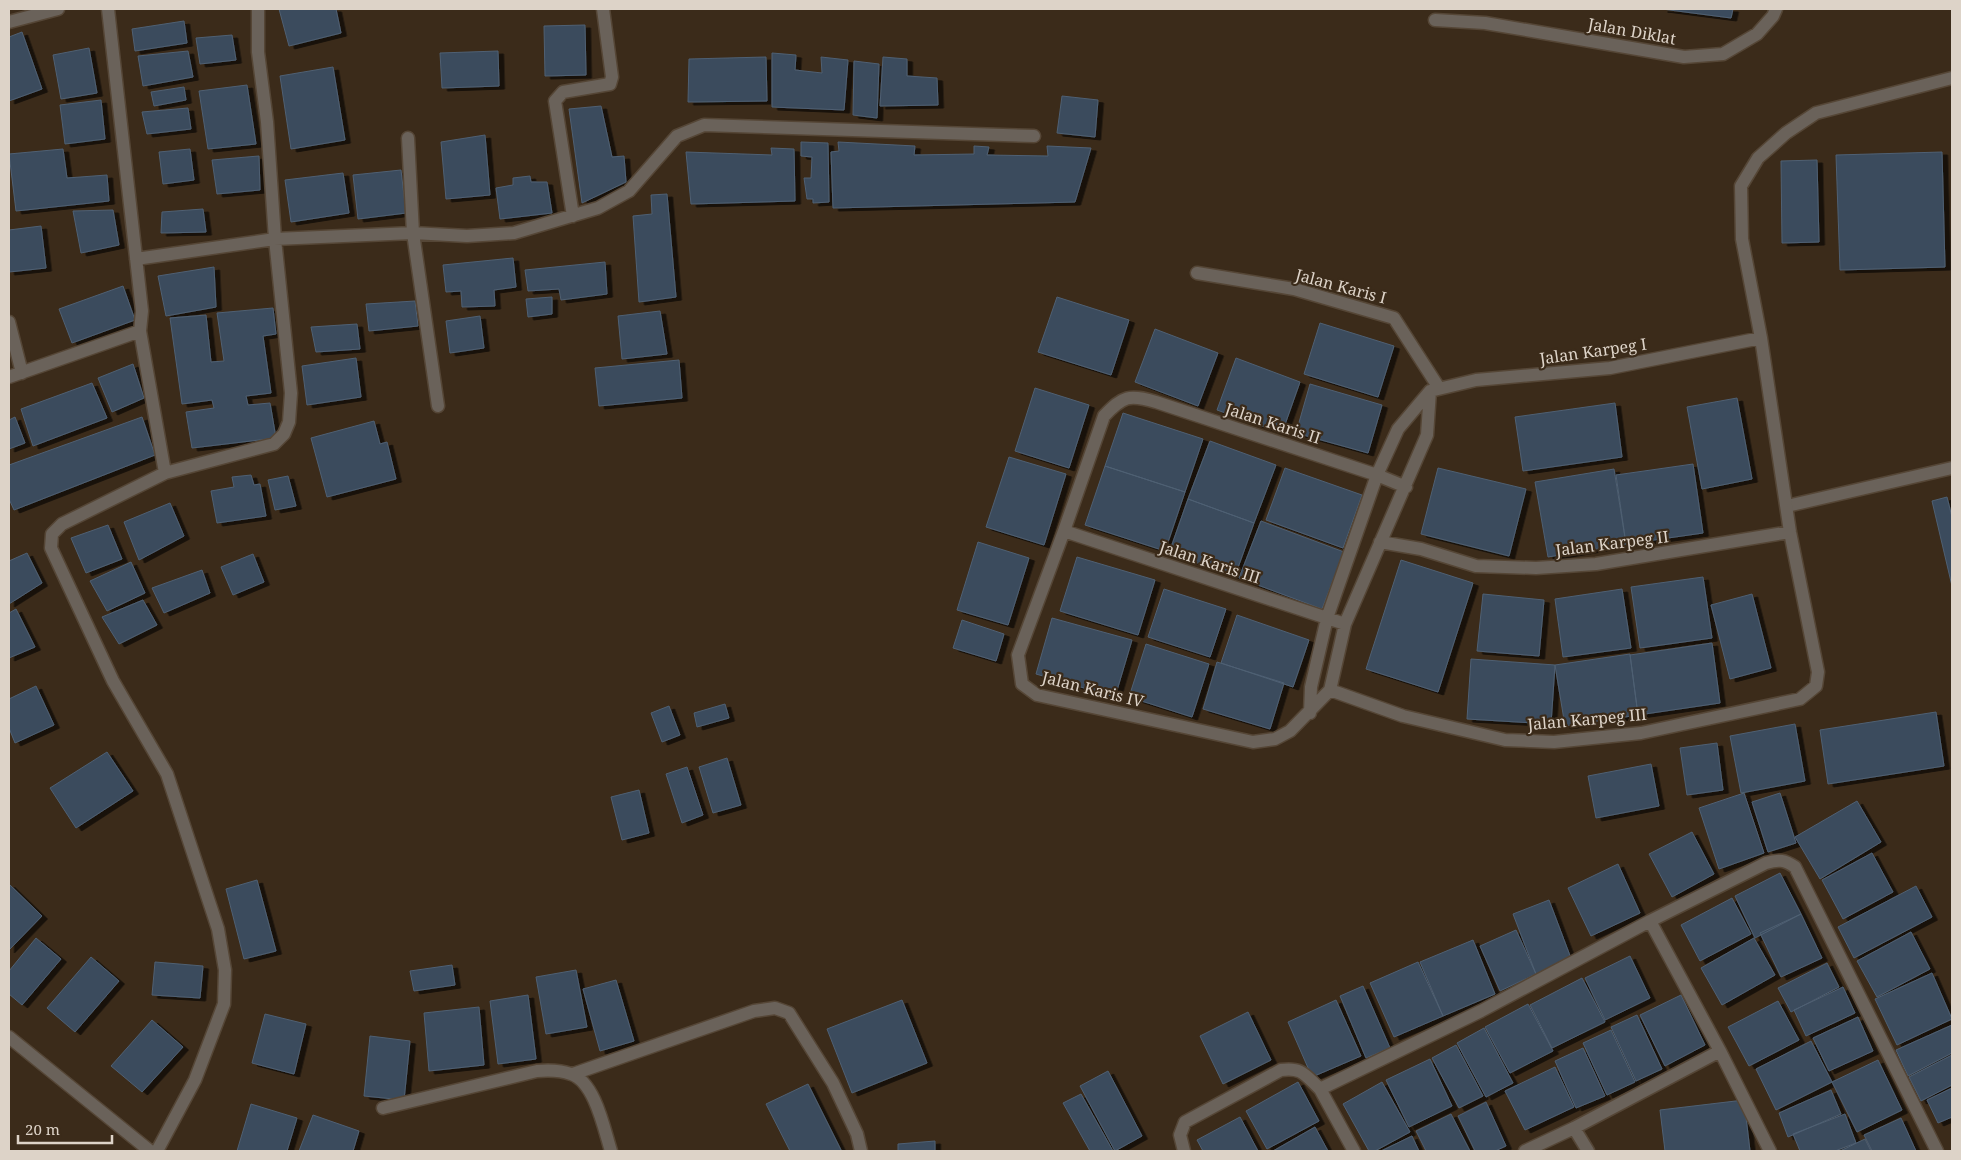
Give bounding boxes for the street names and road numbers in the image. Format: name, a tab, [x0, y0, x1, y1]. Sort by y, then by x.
street label: Jalan Diklat	[1585, 12, 1678, 50]
street label: Jalan Karis I	[1292, 263, 1389, 309]
street label: Jalan Karpeg I	[1537, 333, 1648, 370]
street label: Jalan Karis II	[1221, 397, 1324, 449]
street label: Jalan Karpeg II	[1553, 525, 1670, 561]
street label: Jalan Karis III	[1156, 535, 1263, 589]
street label: Jalan Karis IV	[1039, 665, 1146, 712]
street label: Jalan Karpeg III	[1525, 703, 1648, 735]

